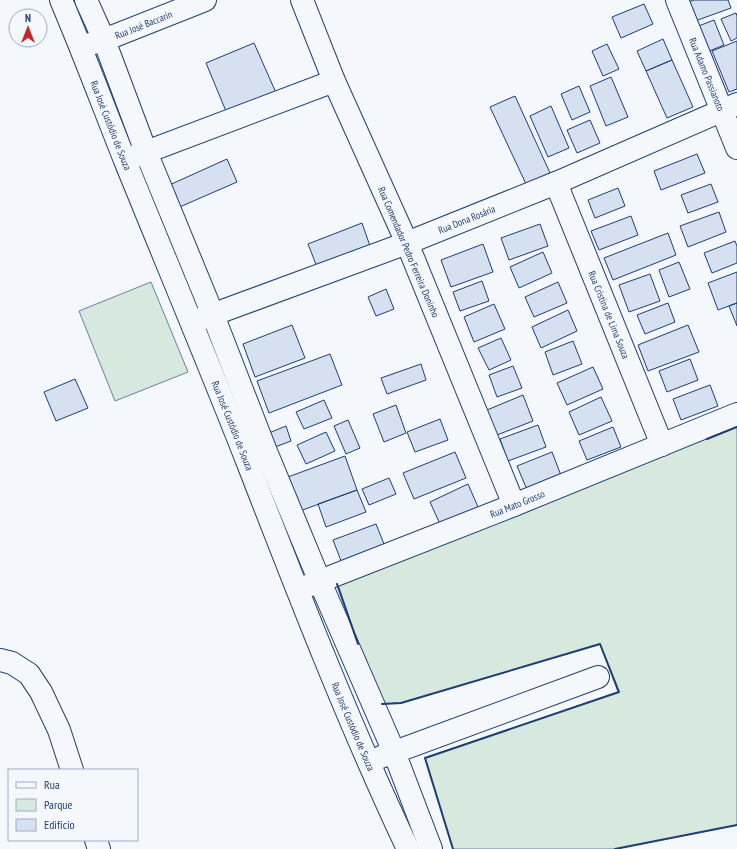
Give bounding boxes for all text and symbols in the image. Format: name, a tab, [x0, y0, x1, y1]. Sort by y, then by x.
north arrow	[8, 8, 48, 48]
street label: Rua José Baccarin	[113, 8, 174, 42]
text: N	[25, 11, 31, 25]
street label: Rua Adamo Passianoto	[686, 36, 727, 113]
street label: Rua José Custódio de Souza	[87, 79, 134, 172]
street label: Rua Comendador Pedro Ferreira Doninho	[375, 185, 442, 320]
street label: Rua Dona Rosária	[436, 202, 497, 237]
street label: Rua Cristina de Lima Souza	[585, 269, 632, 361]
street label: Rua José Custódio de Souza	[209, 379, 256, 472]
street label: Rua Mato Grosso	[488, 487, 547, 521]
street label: Rua José Custódio de Souza	[328, 680, 378, 773]
legend	[8, 769, 138, 841]
text: Rua	[44, 777, 60, 792]
text: Parque	[44, 797, 73, 812]
text: Edifício	[44, 817, 75, 832]

